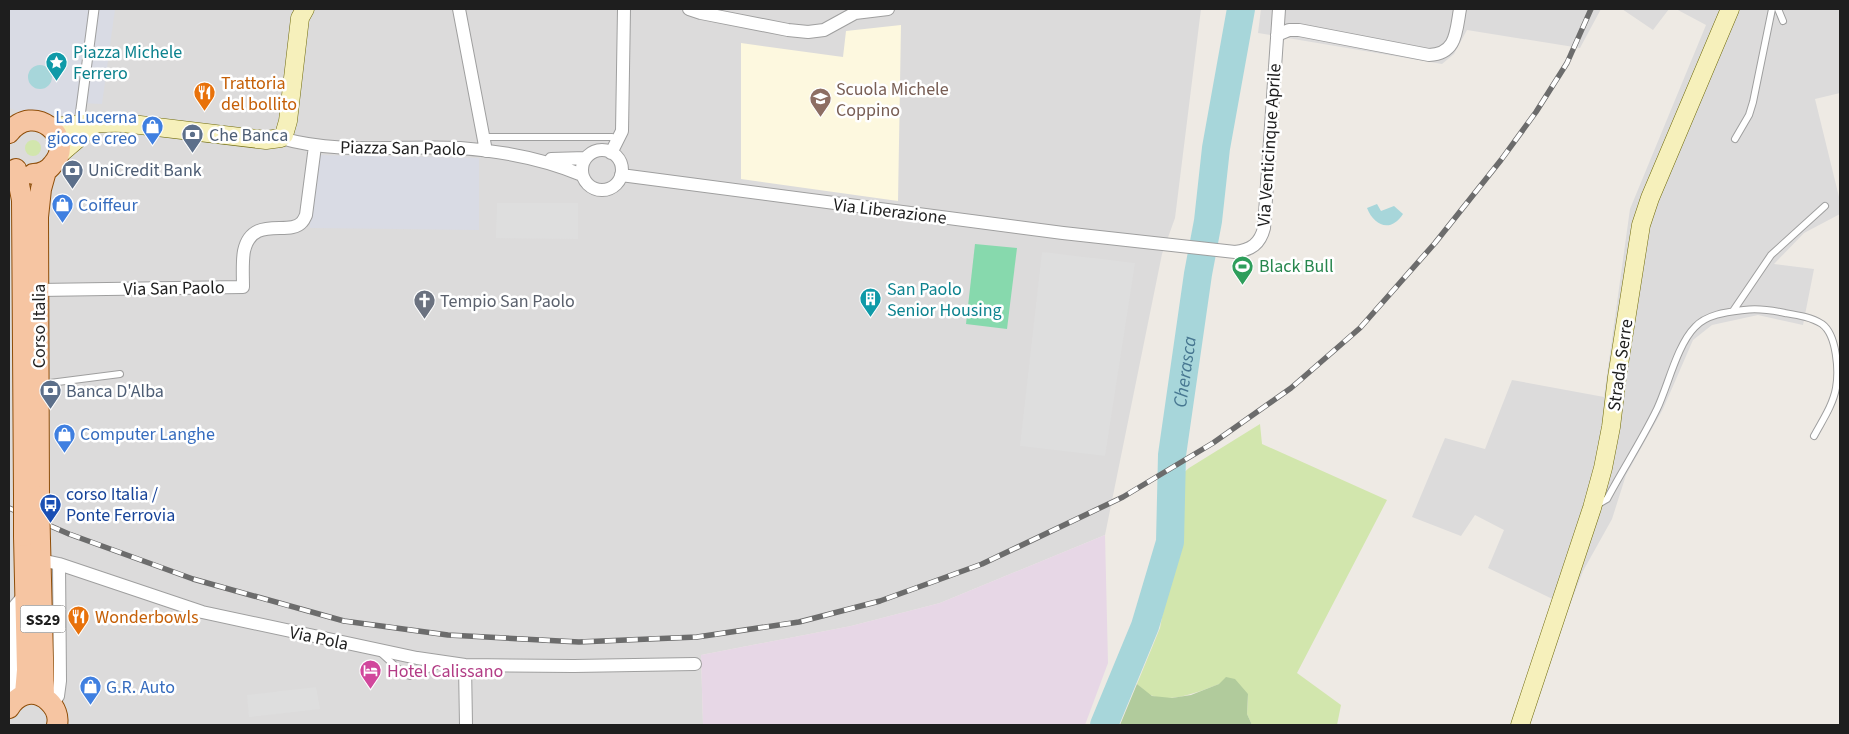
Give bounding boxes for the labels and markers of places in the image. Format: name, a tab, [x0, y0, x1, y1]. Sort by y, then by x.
place label: Piazza Michele Ferrero	[73, 40, 182, 86]
place icon: Piazza Michele Ferrero	[45, 50, 69, 81]
place label: Trattoria del bollito	[221, 71, 297, 117]
place label: Scuola Michele Coppino	[836, 77, 949, 123]
restaurant icon: Trattoria del bollito	[193, 81, 217, 112]
school or university icon: Scuola Michele Coppino	[808, 87, 832, 118]
place label: La Lucerna gioco e creo	[47, 105, 137, 151]
shop icon: La Lucerna gioco e creo	[141, 115, 165, 146]
bank icon: Che Banca	[181, 123, 205, 154]
place label: Che Banca	[209, 123, 288, 148]
bank icon: UniCredit Bank	[60, 158, 84, 189]
place label: UniCredit Bank	[88, 158, 202, 183]
shop icon: Coiffeur	[50, 193, 74, 224]
place label: Coiffeur	[78, 193, 138, 218]
sports icon: Black Bull	[1231, 254, 1255, 285]
place label: Black Bull	[1259, 254, 1334, 279]
place label: San Paolo Senior Housing	[887, 277, 1002, 323]
building icon: San Paolo Senior Housing	[859, 287, 883, 318]
church icon: Tempio San Paolo	[412, 289, 436, 320]
place label: Tempio San Paolo	[440, 289, 575, 314]
bank icon: Banca D'Alba	[38, 379, 62, 410]
place label: Banca D'Alba	[66, 379, 164, 404]
shop icon: Computer Langhe	[52, 422, 76, 453]
place label: Computer Langhe	[80, 422, 215, 447]
place label: corso Italia / Ponte Ferrovia	[66, 482, 175, 528]
bus stop icon: corso Italia / Ponte Ferrovia	[38, 492, 62, 523]
restaurant icon: Wonderbowls	[67, 605, 91, 636]
place label: Wonderbowls	[95, 605, 199, 630]
hotel icon: Hotel Calissano	[359, 659, 383, 690]
place label: Hotel Calissano	[387, 659, 503, 684]
shop icon: G.R. Auto	[78, 675, 102, 706]
place label: G.R. Auto	[106, 675, 175, 700]

